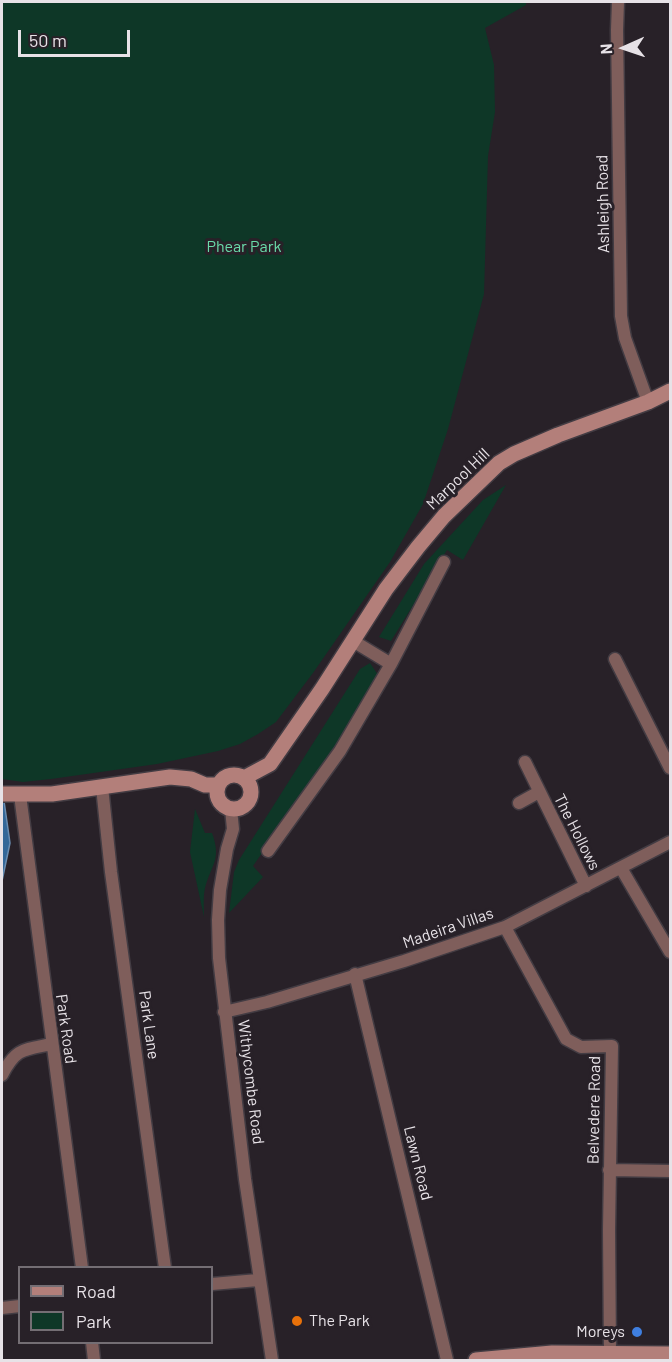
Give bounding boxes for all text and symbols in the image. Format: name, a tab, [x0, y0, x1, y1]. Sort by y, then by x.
scale bar	[21, 18, 134, 56]
north arrow	[594, 18, 654, 78]
text: 50 m	[29, 29, 67, 51]
text: N	[596, 43, 615, 55]
street label: Ashleigh Road	[593, 155, 613, 253]
park label: Phear Park	[206, 237, 282, 257]
street label: Marpool Hill	[422, 444, 494, 514]
street label: The Hollows	[550, 791, 604, 873]
street label: Madeira Villas	[400, 903, 496, 953]
street label: Park Lane	[135, 990, 163, 1060]
street label: Park Road	[52, 993, 80, 1065]
street label: Withycombe Road	[234, 1019, 268, 1145]
street label: Belvedere Road	[583, 1056, 605, 1164]
street label: Lawn Road	[400, 1124, 436, 1202]
legend	[18, 1266, 213, 1344]
text: Road	[76, 1280, 116, 1302]
text: Park	[76, 1310, 111, 1332]
place label: The Park	[309, 1311, 370, 1331]
marker: The Park	[290, 1314, 304, 1328]
place label: Moreys	[576, 1322, 625, 1342]
marker: Moreys	[630, 1325, 644, 1339]

